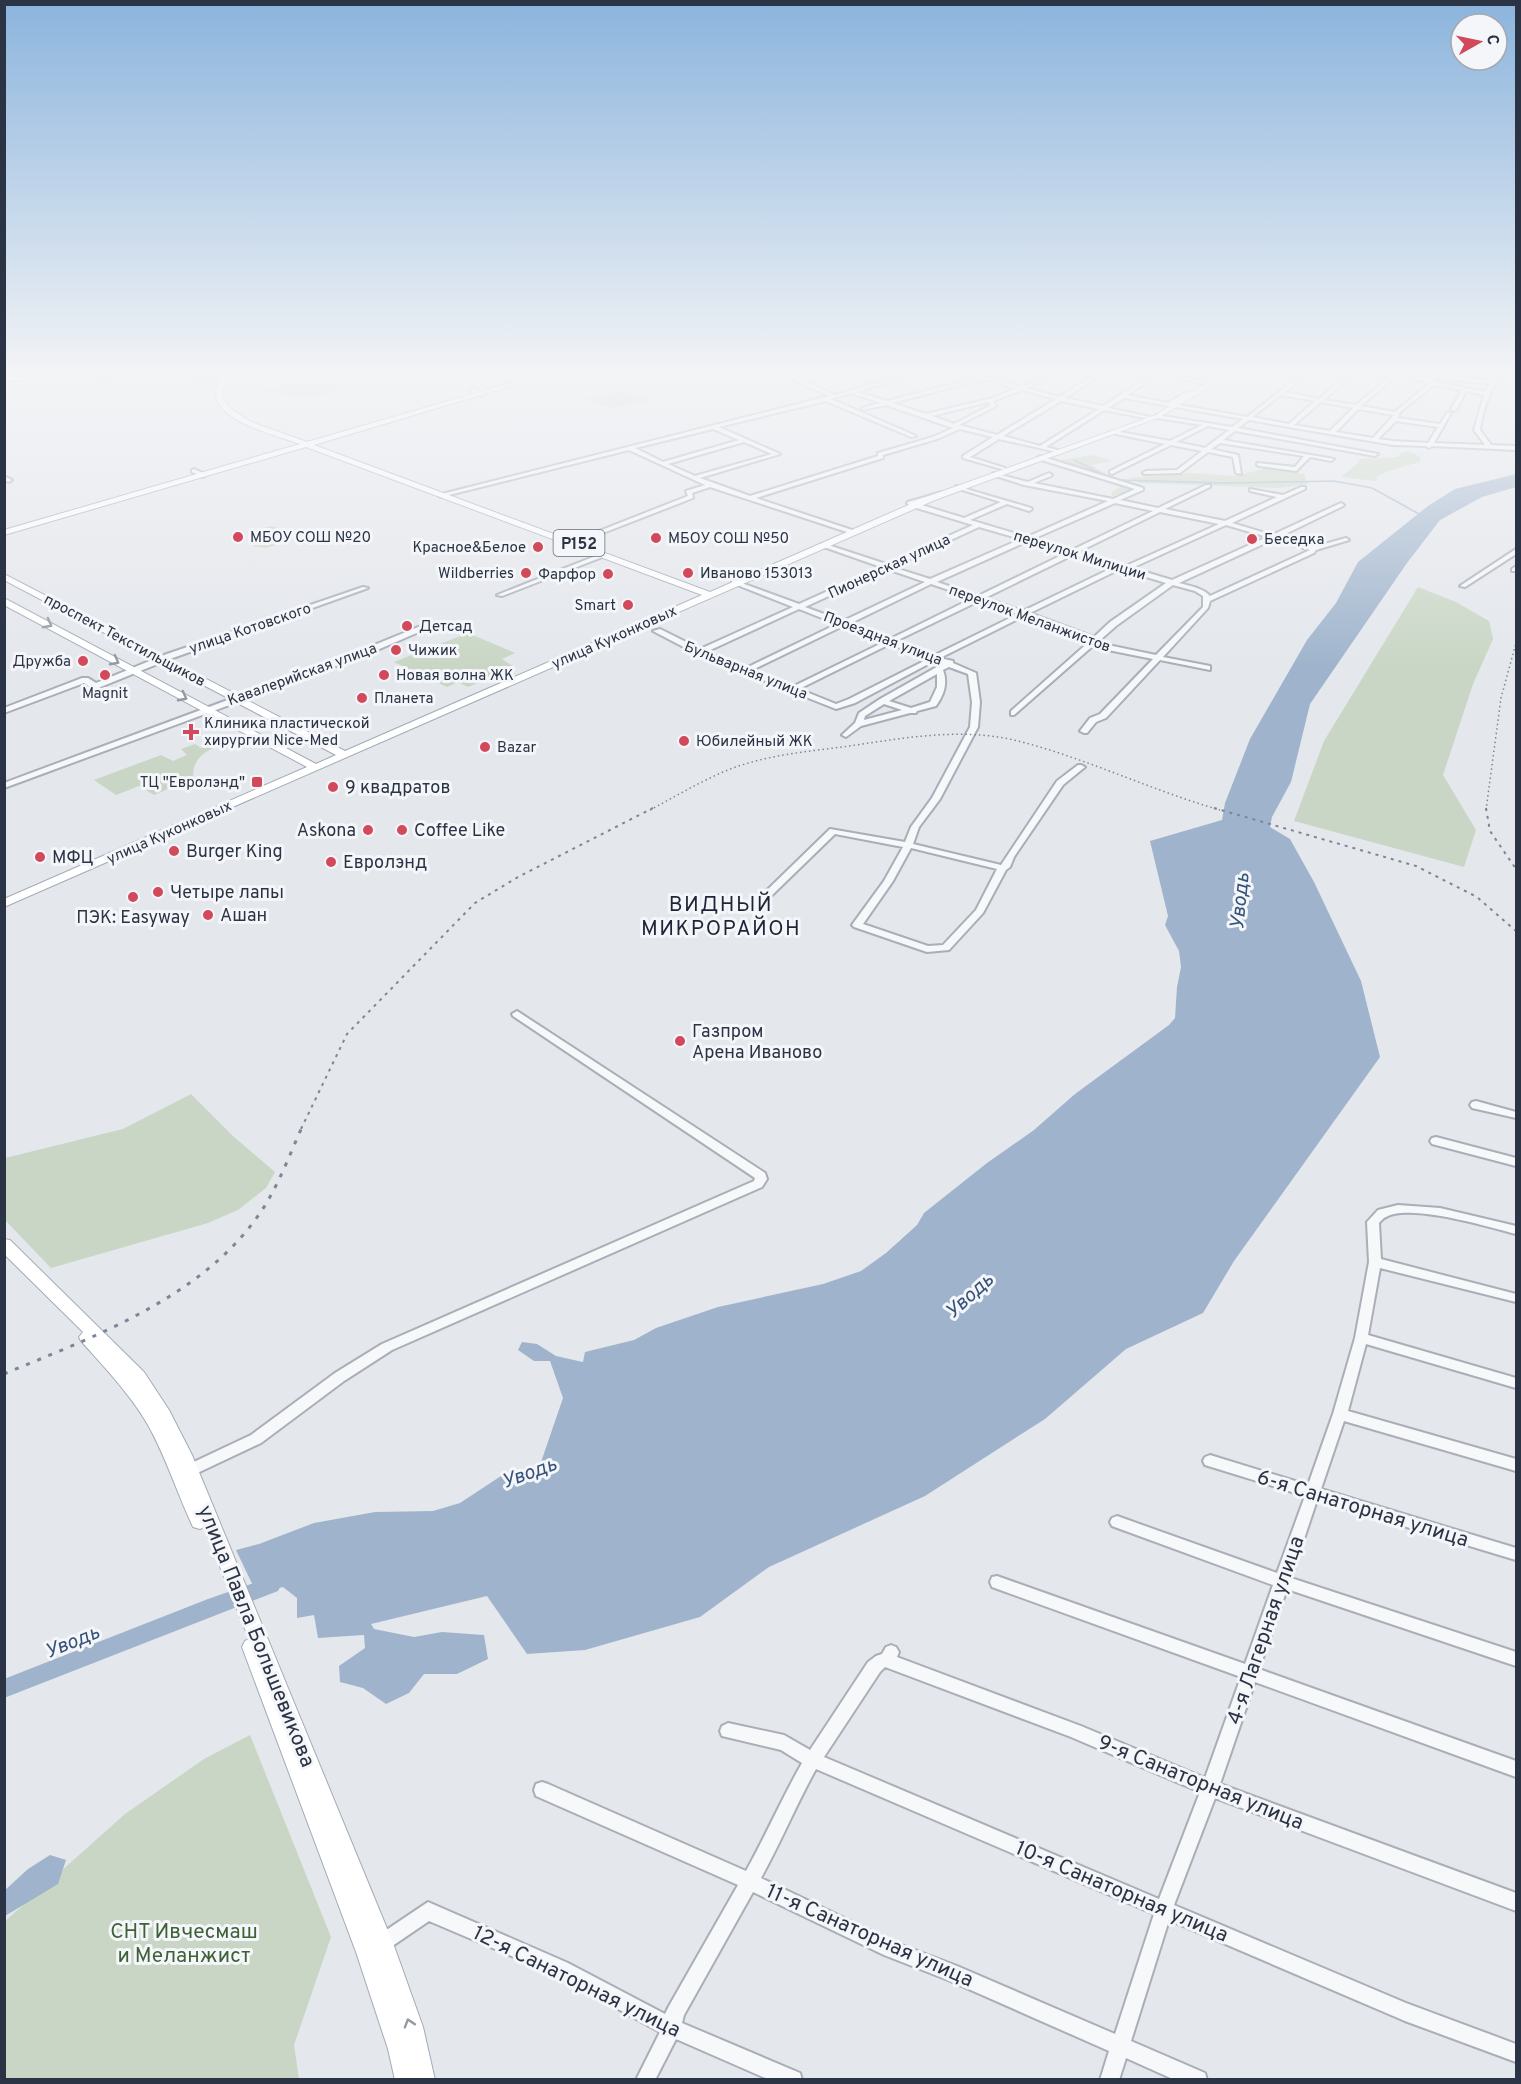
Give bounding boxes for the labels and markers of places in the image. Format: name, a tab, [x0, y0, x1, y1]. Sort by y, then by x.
place label: МБОУ СОШ №20	[250, 529, 371, 548]
marker: МБОУ СОШ №20	[231, 530, 245, 544]
place label: МБОУ СОШ №50	[668, 530, 789, 549]
marker: МБОУ СОШ №50	[649, 531, 663, 545]
place label: Беседка	[1264, 531, 1324, 550]
marker: Беседка	[1245, 532, 1259, 546]
place label: Красное&Белое	[412, 539, 526, 558]
marker: Красное&Белое	[531, 540, 545, 554]
place label: Wildberries	[438, 565, 514, 584]
place label: Иваново 153013	[700, 565, 813, 584]
marker: Wildberries	[519, 566, 533, 580]
place label: Фарфор	[538, 566, 596, 585]
marker: Иваново 153013	[681, 566, 695, 580]
marker: Фарфор	[601, 567, 615, 581]
place label: Smart	[574, 597, 616, 616]
marker: Smart	[621, 598, 635, 612]
place label: Детсад	[419, 618, 473, 637]
marker: Детсад	[400, 619, 414, 633]
place label: Чижик	[408, 642, 457, 661]
marker: Чижик	[389, 643, 403, 657]
place label: Дружба	[12, 653, 71, 672]
marker: Дружба	[76, 654, 90, 668]
place label: Новая волна ЖК	[396, 667, 514, 686]
marker: Magnit	[98, 668, 112, 682]
marker: Новая волна ЖК	[377, 668, 391, 682]
place label: Magnit	[82, 685, 128, 704]
place label: Планета	[374, 690, 433, 709]
marker: Планета	[355, 691, 369, 705]
place label: Клиника пластической хирургии Nice-Med	[204, 715, 370, 751]
marker: Клиника пластической хирургии Nice-Med	[182, 723, 200, 741]
place label: Юбилейный ЖК	[696, 733, 813, 752]
marker: Юбилейный ЖК	[677, 734, 691, 748]
place label: Bazar	[497, 739, 537, 758]
marker: Bazar	[478, 740, 492, 754]
place label: ТЦ "Евролэнд"	[140, 774, 245, 793]
marker: ТЦ "Евролэнд"	[250, 775, 264, 789]
place label: 9 квадратов	[345, 777, 450, 800]
marker: 9 квадратов	[326, 780, 340, 794]
place label: Askona	[297, 820, 356, 843]
place label: Coffee Like	[414, 820, 505, 843]
marker: Askona	[361, 823, 375, 837]
marker: Coffee Like	[395, 823, 409, 837]
place label: Burger King	[186, 841, 283, 864]
marker: Burger King	[167, 844, 181, 858]
place label: МФЦ	[52, 847, 94, 870]
marker: МФЦ	[33, 850, 47, 864]
place label: Евролэнд	[343, 852, 427, 875]
marker: Евролэнд	[324, 855, 338, 869]
place label: Четыре лапы	[170, 882, 284, 905]
marker: Четыре лапы	[151, 885, 165, 899]
marker: ПЭК: Easyway	[126, 890, 140, 904]
place label: Ашан	[220, 905, 267, 928]
place label: ПЭК: Easyway	[76, 907, 190, 930]
marker: Ашан	[201, 908, 215, 922]
place label: Газпром Арена Иваново	[692, 1021, 822, 1065]
marker: Газпром Арена Иваново	[673, 1034, 687, 1048]

